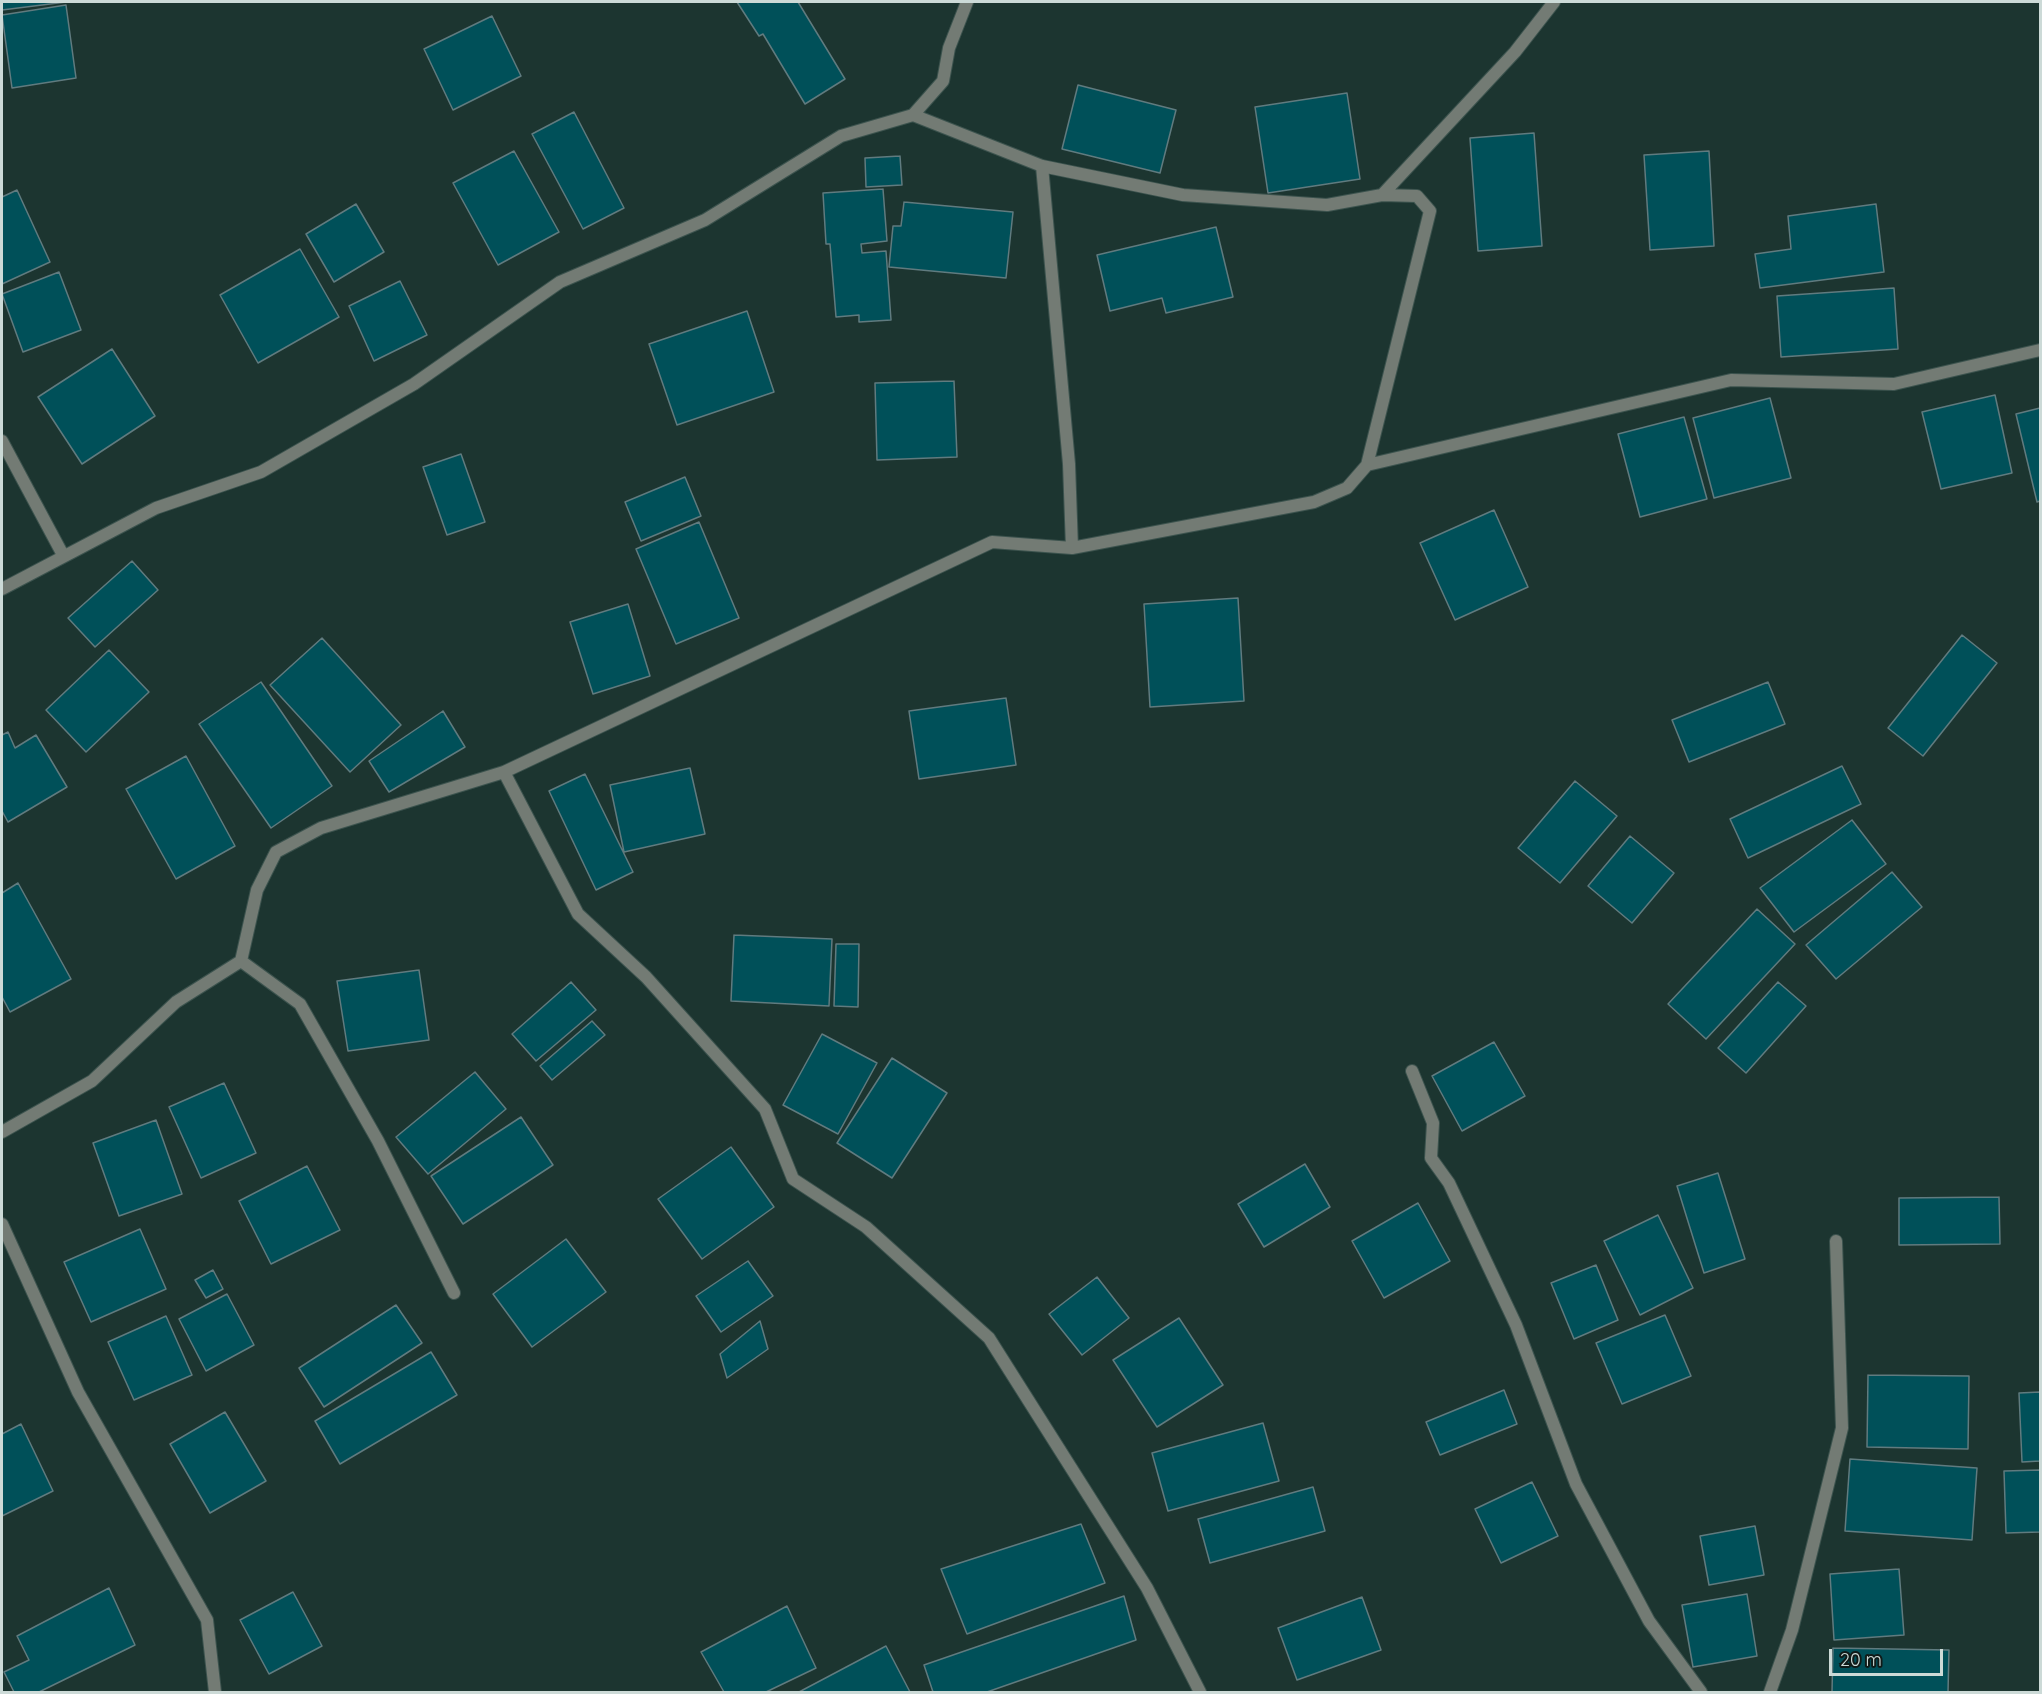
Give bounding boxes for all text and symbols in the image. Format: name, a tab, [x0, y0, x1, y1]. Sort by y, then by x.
scale bar	[1832, 1637, 1946, 1675]
text: 20 m	[1840, 1648, 1882, 1671]

